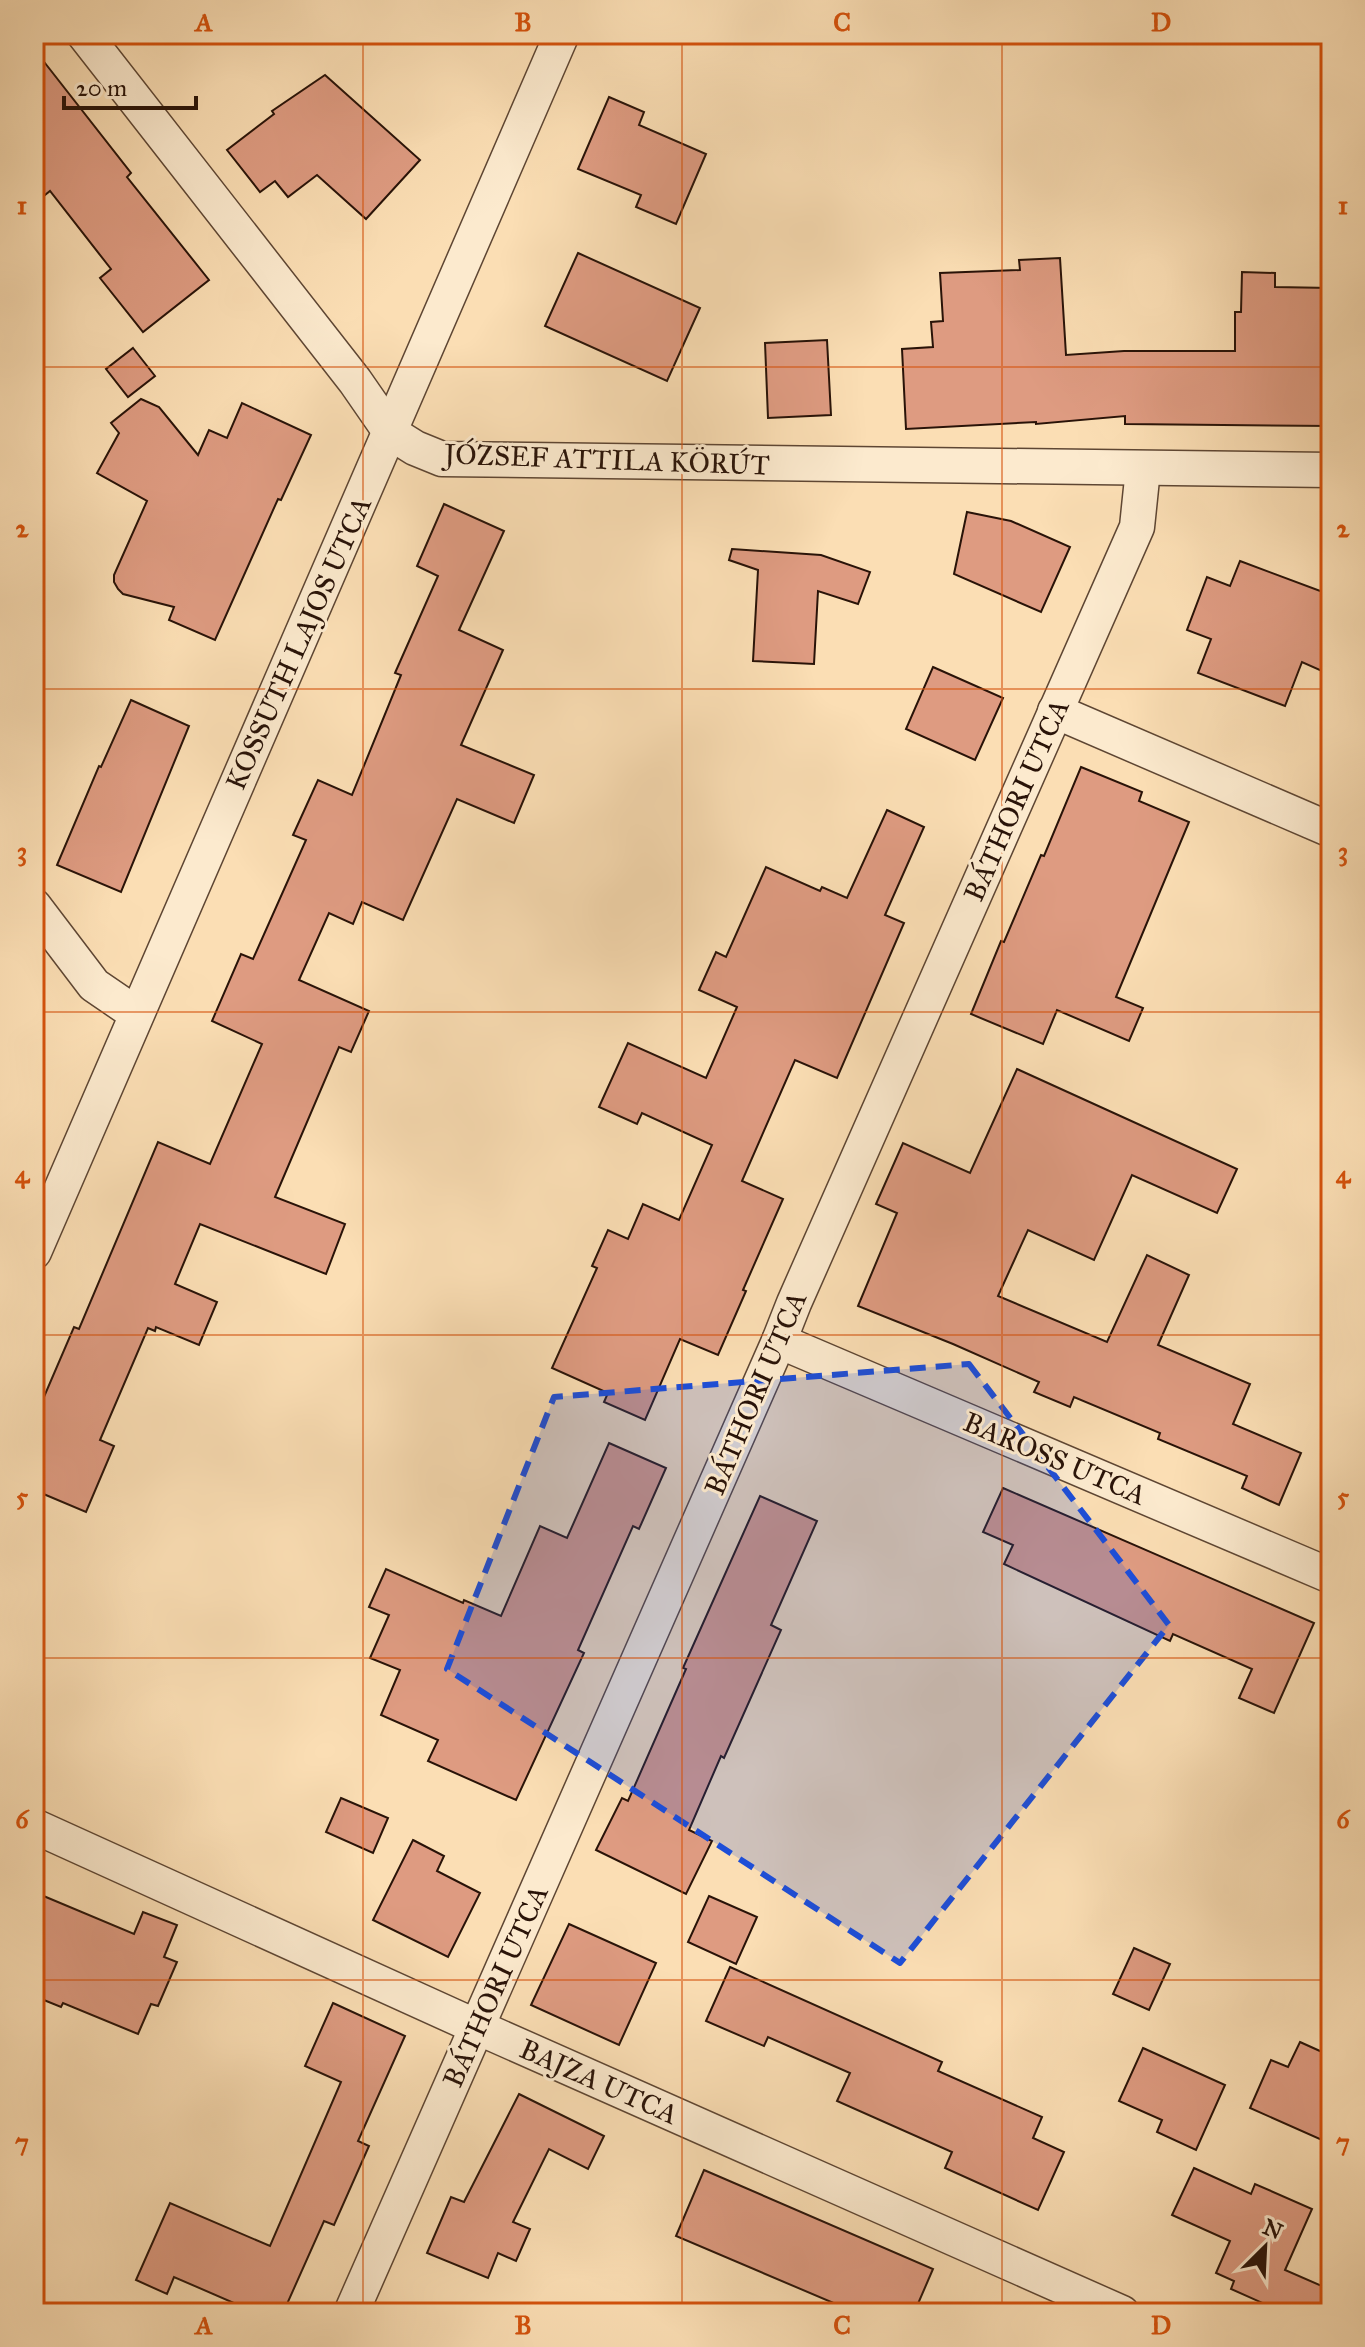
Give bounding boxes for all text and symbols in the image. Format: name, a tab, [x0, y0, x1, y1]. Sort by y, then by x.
text: A	[193, 6, 213, 38]
text: B	[514, 6, 532, 38]
text: C	[833, 6, 851, 38]
text: D	[1151, 6, 1171, 38]
scale bar	[64, 60, 196, 110]
text: 20 m	[76, 73, 127, 103]
text: 1	[17, 189, 27, 221]
text: 1	[1338, 189, 1348, 221]
street label: JÓZSEF ATTILA KÖRÚT	[441, 436, 770, 483]
street label: KOSSUTH LAJOS UTCA	[218, 491, 379, 795]
text: 2	[16, 512, 30, 544]
text: 2	[1337, 512, 1351, 544]
street label: BÁTHORI UTCA	[956, 693, 1077, 907]
text: 3	[17, 835, 27, 867]
text: 3	[1338, 835, 1348, 867]
text: 4	[15, 1158, 31, 1190]
text: 4	[1336, 1158, 1352, 1190]
street label: BÁTHORI UTCA	[697, 1286, 814, 1500]
street label: BAROSS UTCA	[958, 1404, 1152, 1513]
text: 5	[16, 1480, 29, 1512]
text: 5	[1337, 1480, 1350, 1512]
text: 6	[15, 1803, 30, 1835]
text: 6	[1336, 1803, 1351, 1835]
street label: BÁTHORI UTCA	[435, 1879, 556, 2093]
street label: BAJZA UTCA	[514, 2031, 683, 2132]
text: 7	[15, 2126, 29, 2158]
text: 7	[1336, 2126, 1350, 2158]
north arrow	[1225, 2207, 1305, 2287]
text: N	[1259, 2213, 1287, 2245]
text: A	[193, 2309, 213, 2341]
text: B	[514, 2309, 532, 2341]
text: C	[833, 2309, 851, 2341]
text: D	[1151, 2309, 1171, 2341]

